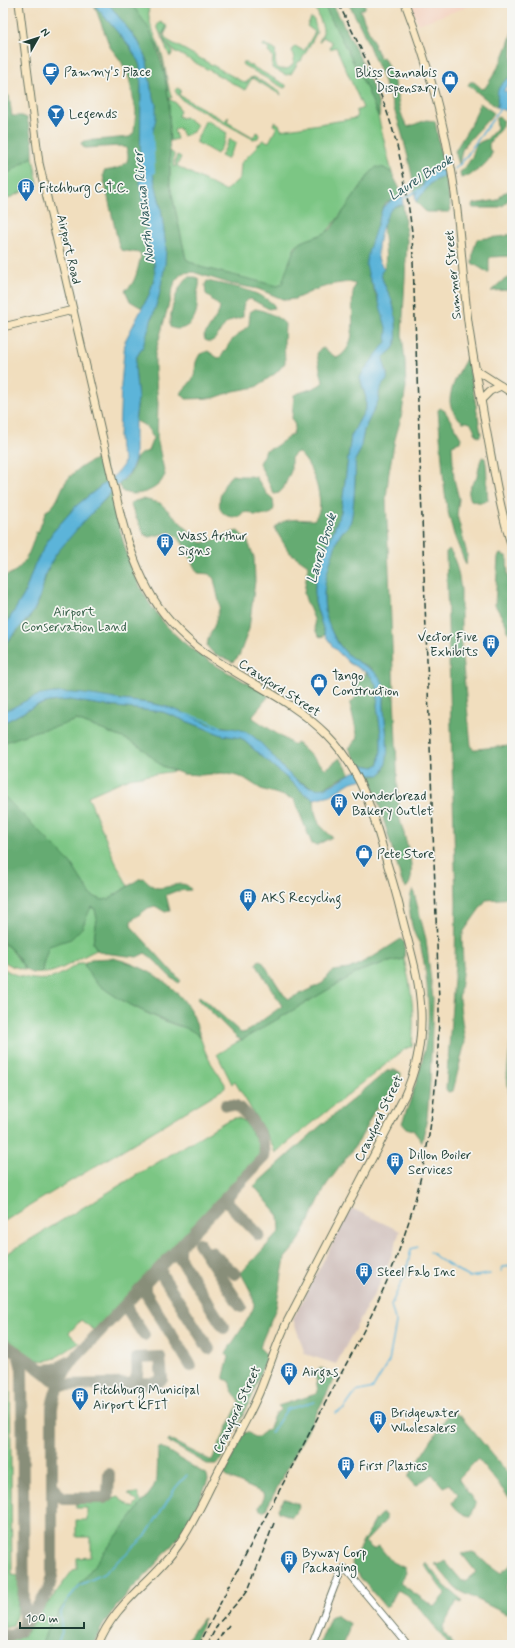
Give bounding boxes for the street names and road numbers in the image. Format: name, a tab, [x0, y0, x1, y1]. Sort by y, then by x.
street label: Airport Road	[52, 213, 85, 286]
street label: Summer Street	[441, 230, 466, 320]
street label: Crawford Street	[234, 655, 323, 723]
street label: Crawford Street	[351, 1073, 409, 1166]
street label: Crawford Street	[210, 1363, 267, 1457]

